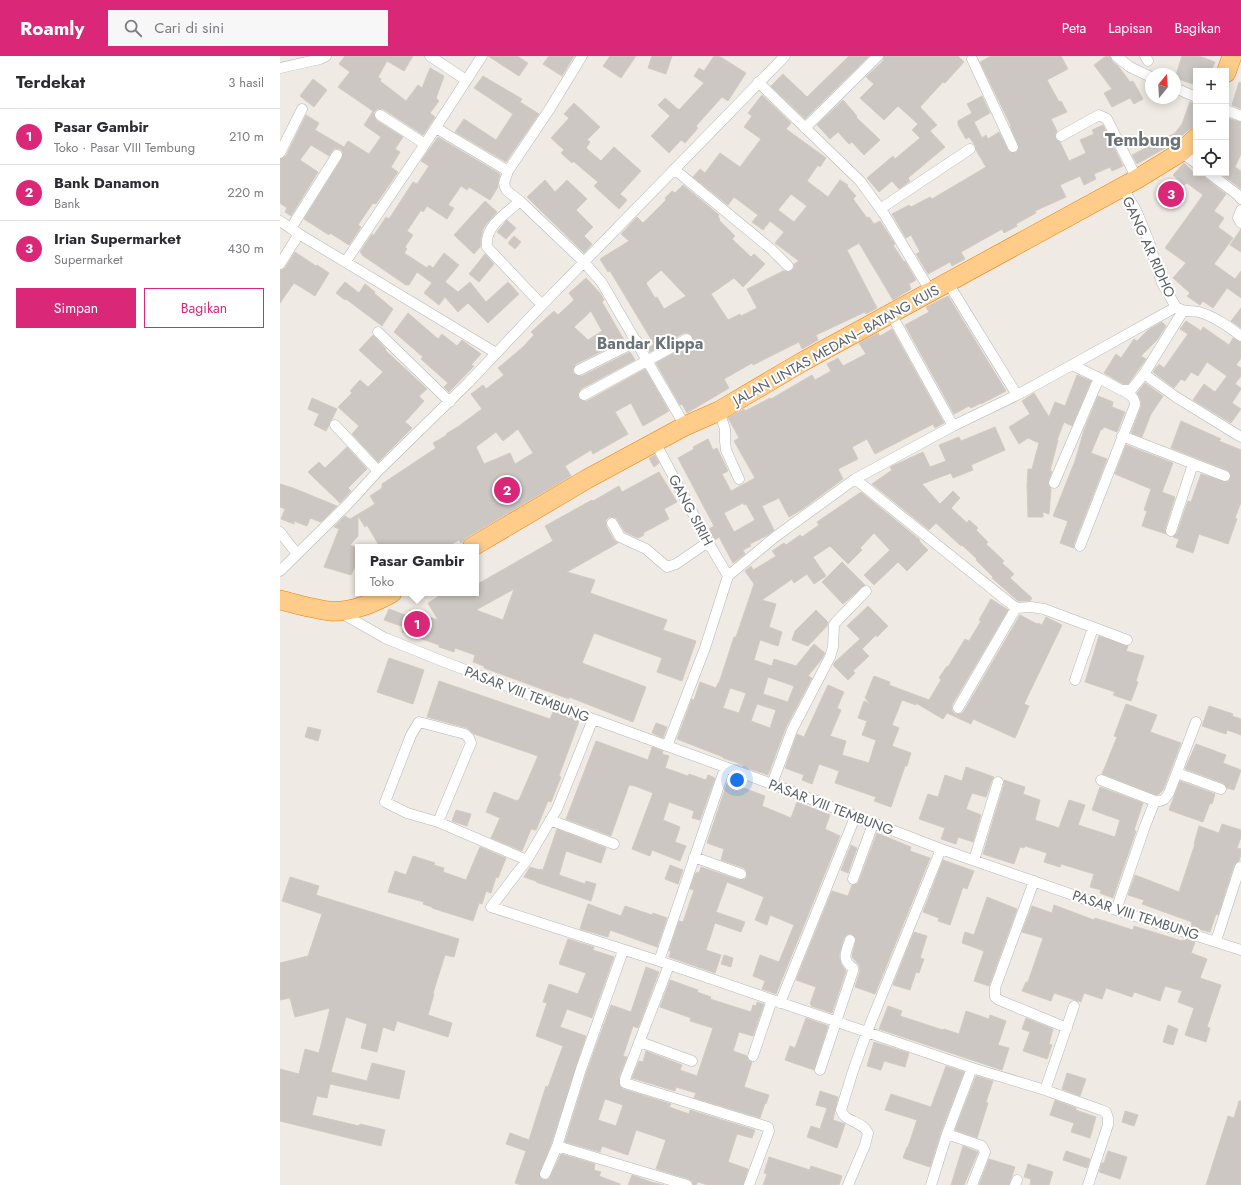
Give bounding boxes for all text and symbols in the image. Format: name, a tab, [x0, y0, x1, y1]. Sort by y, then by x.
search box	[108, 10, 388, 46]
text: Roamly	[20, 15, 84, 42]
icon: search	[122, 17, 144, 39]
text: Cari di sini	[154, 17, 224, 39]
text: Peta	[1062, 18, 1086, 38]
text: Lapisan	[1108, 18, 1153, 38]
text: Bagikan	[1175, 18, 1221, 38]
north arrow	[1145, 68, 1181, 104]
map controls	[1193, 68, 1229, 176]
button: +	[1193, 68, 1229, 104]
text: Terdekat	[16, 70, 85, 94]
text: 3 hasil	[228, 73, 264, 92]
button: −	[1193, 104, 1229, 140]
text: Pasar Gambir	[54, 116, 149, 138]
text: 1	[26, 127, 32, 146]
text: 210 m	[229, 127, 264, 146]
district label: Tembung	[1105, 127, 1181, 153]
text: Toko · Pasar VIII Tembung	[54, 138, 195, 157]
button: locate	[1193, 140, 1229, 176]
text: Bank Danamon	[54, 172, 159, 194]
pin: 3	[1158, 179, 1184, 209]
text: 2	[25, 183, 33, 202]
text: 220 m	[227, 183, 264, 202]
street label: GANG AR RIDHO	[1118, 193, 1180, 301]
text: Bank	[54, 194, 80, 213]
text: Irian Supermarket	[54, 228, 181, 250]
text: 3	[25, 239, 33, 258]
text: 430 m	[227, 239, 264, 258]
text: Supermarket	[54, 250, 123, 269]
street label: JALAN LINTAS MEDAN–BATANG KUIS	[728, 280, 943, 411]
button: Simpan	[16, 288, 136, 328]
button: Bagikan	[144, 288, 264, 328]
district label: Bandar Klippa	[597, 332, 703, 355]
street label: GANG SIRIH	[664, 471, 718, 549]
pin: 2	[494, 475, 520, 505]
popup	[355, 544, 479, 596]
text: Pasar Gambir	[370, 550, 464, 572]
text: Toko	[370, 572, 394, 591]
pin: 1	[404, 609, 430, 639]
street label: PASAR VIII TEMBUNG	[462, 661, 593, 727]
your location	[727, 770, 747, 790]
street label: PASAR VIII TEMBUNG	[766, 774, 897, 840]
street label: PASAR VIII TEMBUNG	[1070, 885, 1202, 945]

